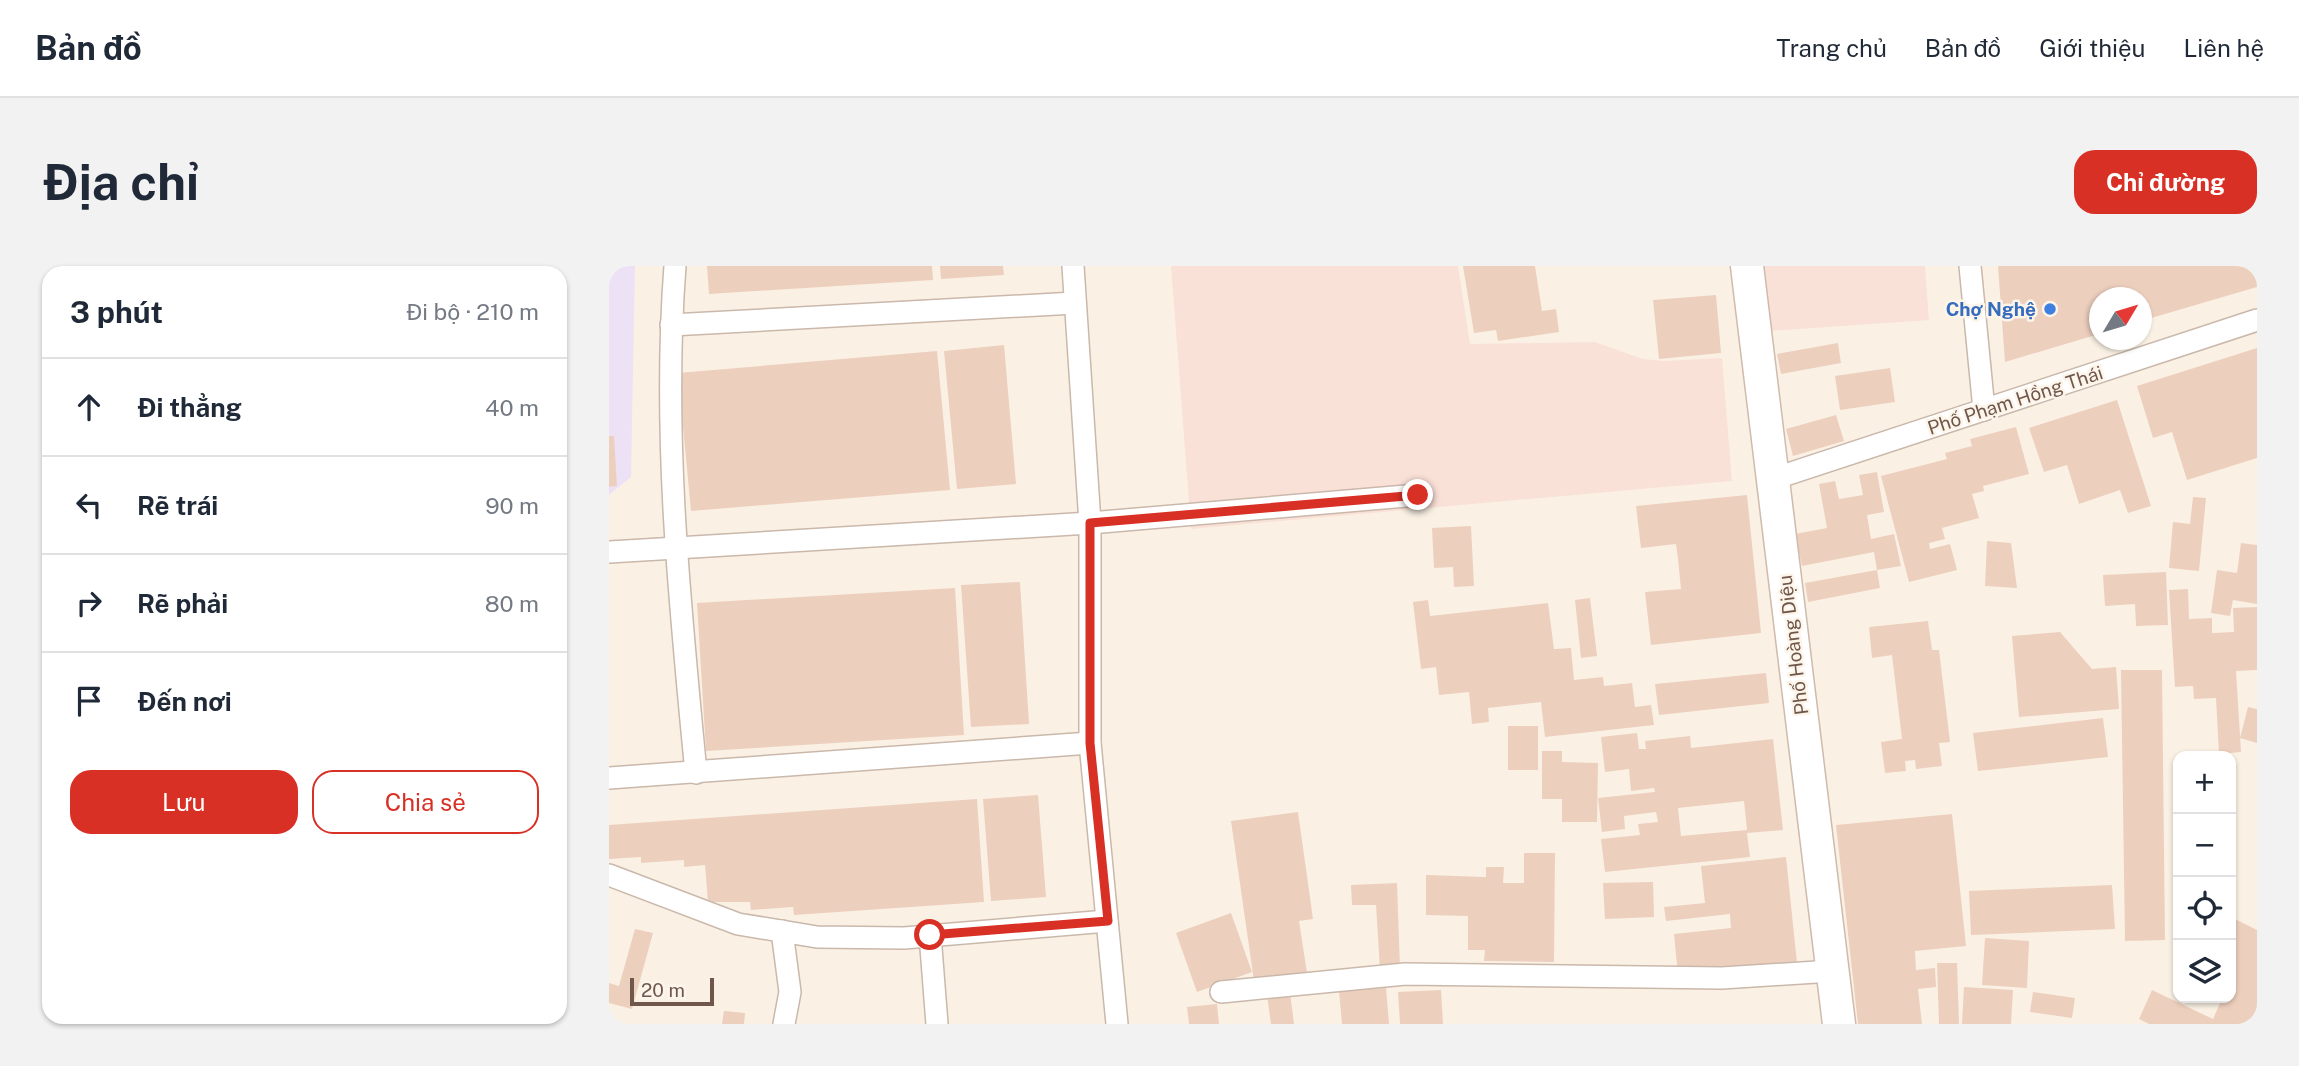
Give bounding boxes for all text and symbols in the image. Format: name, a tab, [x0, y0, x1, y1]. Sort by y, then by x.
text: Bản đồ	[35, 29, 142, 67]
text: Trang chủ	[1776, 34, 1887, 62]
text: Bản đồ	[1925, 34, 2001, 62]
text: Giới thiệu	[2039, 34, 2145, 62]
text: Liên hệ	[2183, 34, 2264, 62]
button: Chỉ đường	[2074, 150, 2257, 214]
text: Địa chỉ	[42, 153, 199, 211]
north arrow	[2089, 287, 2152, 350]
text: 3 phút	[70, 294, 163, 330]
text: Đi bộ · 210 m	[406, 298, 539, 325]
place label: Chợ Nghệ	[1946, 298, 2036, 320]
marker: Chợ Nghệ	[2042, 301, 2058, 317]
street label: Phố Phạm Hồng Thái	[1925, 361, 2105, 439]
icon: ahead	[70, 388, 108, 426]
text: Đi thẳng	[137, 392, 242, 423]
text: 40 m	[485, 394, 539, 421]
route end	[1402, 479, 1433, 510]
icon: left	[70, 486, 108, 524]
text: Rẽ trái	[137, 490, 218, 521]
text: 90 m	[485, 492, 539, 519]
street label: Phố Hoàng Diệu	[1773, 574, 1813, 716]
icon: right	[70, 584, 108, 622]
text: Rẽ phải	[137, 588, 228, 619]
text: 80 m	[485, 590, 539, 617]
icon: arrive	[70, 682, 108, 720]
text: Đến nơi	[137, 686, 232, 717]
map controls	[2173, 751, 2236, 1003]
button: +	[2173, 751, 2236, 814]
button: Lưu	[70, 770, 298, 834]
button: Chia sẻ	[312, 770, 539, 834]
button: −	[2173, 814, 2236, 877]
button: locate	[2173, 877, 2236, 940]
route start	[914, 919, 945, 950]
button: layers	[2173, 940, 2236, 1003]
scale bar	[630, 975, 714, 1007]
text: 20 m	[641, 979, 685, 1001]

